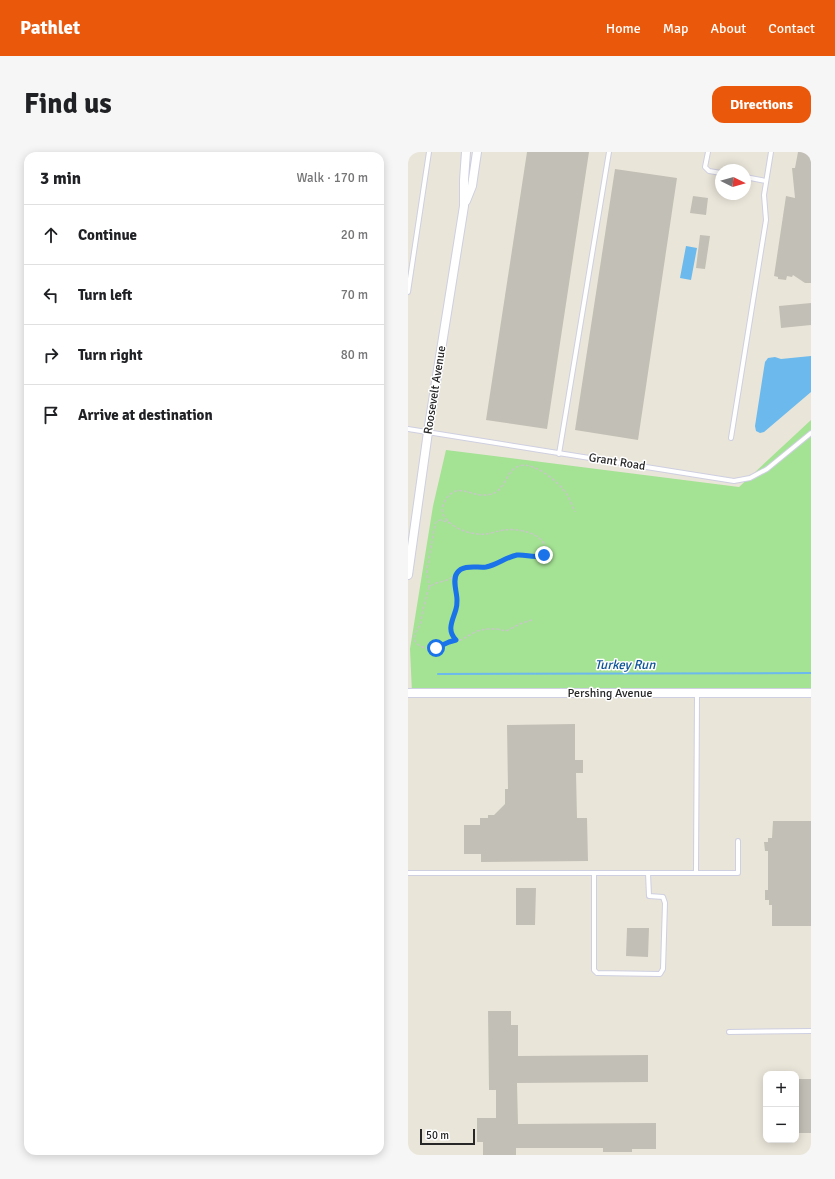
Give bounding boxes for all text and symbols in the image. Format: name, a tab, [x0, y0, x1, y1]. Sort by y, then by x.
text: Pathlet	[20, 16, 80, 40]
text: Home	[606, 20, 641, 37]
text: Map	[663, 20, 688, 37]
text: About	[710, 20, 746, 37]
text: Contact	[768, 20, 815, 37]
button: Directions	[712, 86, 811, 123]
text: Find us	[24, 87, 112, 121]
north arrow	[715, 164, 751, 200]
text: 3 min	[40, 168, 81, 189]
text: Walk · 170 m	[297, 170, 368, 186]
icon: ahead	[40, 224, 62, 246]
text: Continue	[78, 226, 137, 244]
text: 20 m	[341, 227, 368, 243]
icon: left	[40, 284, 62, 306]
text: Turn left	[78, 286, 132, 304]
text: 70 m	[341, 287, 368, 303]
icon: right	[40, 344, 62, 366]
street label: Roosevelt Avenue	[421, 345, 449, 435]
text: Turn right	[78, 346, 143, 364]
text: 80 m	[341, 347, 368, 363]
icon: arrive	[40, 404, 62, 426]
text: Arrive at destination	[78, 406, 213, 424]
street label: Grant Road	[588, 450, 646, 474]
route end	[535, 546, 553, 564]
route start	[427, 639, 445, 657]
water label: Turkey Run	[595, 657, 656, 673]
street label: Pershing Avenue	[568, 686, 653, 701]
map controls	[763, 1071, 799, 1143]
button: +	[763, 1071, 799, 1107]
button: −	[763, 1107, 799, 1143]
scale bar	[420, 1127, 475, 1146]
text: 50 m	[426, 1129, 449, 1142]

